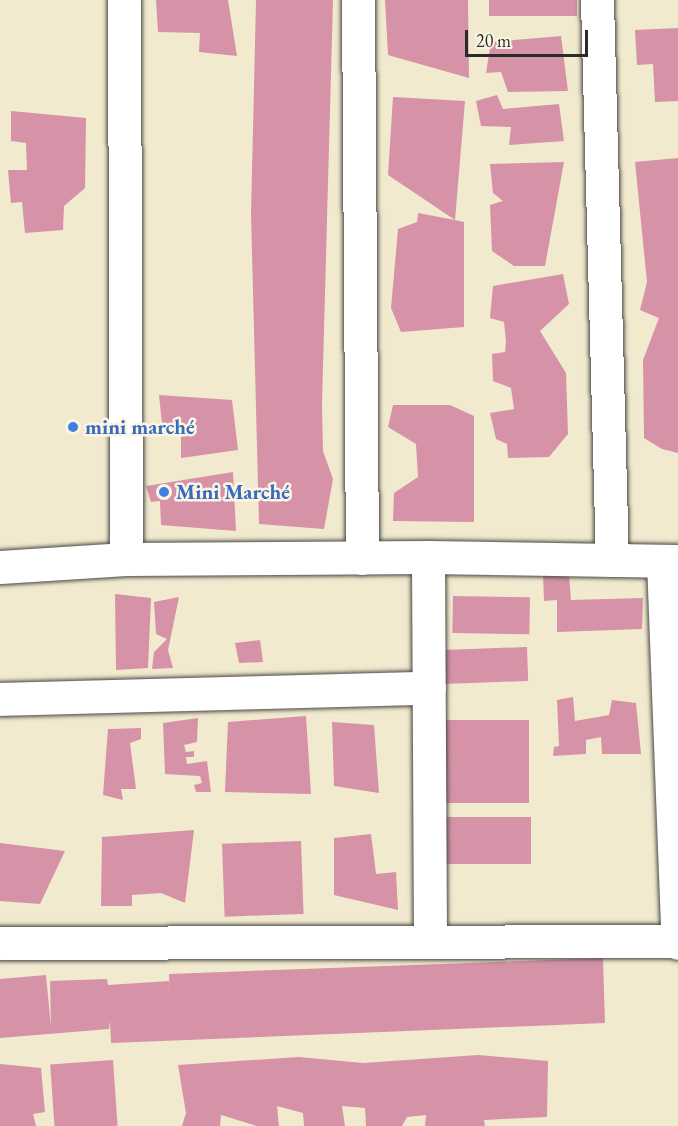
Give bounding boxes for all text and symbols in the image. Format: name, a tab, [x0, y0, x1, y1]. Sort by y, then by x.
scale bar	[468, 18, 591, 56]
text: 20 m	[476, 29, 511, 52]
place label: mini marché	[85, 414, 195, 440]
marker: mini marché	[66, 420, 80, 434]
place label: Mini Marché	[176, 479, 290, 505]
marker: Mini Marché	[157, 485, 171, 499]

